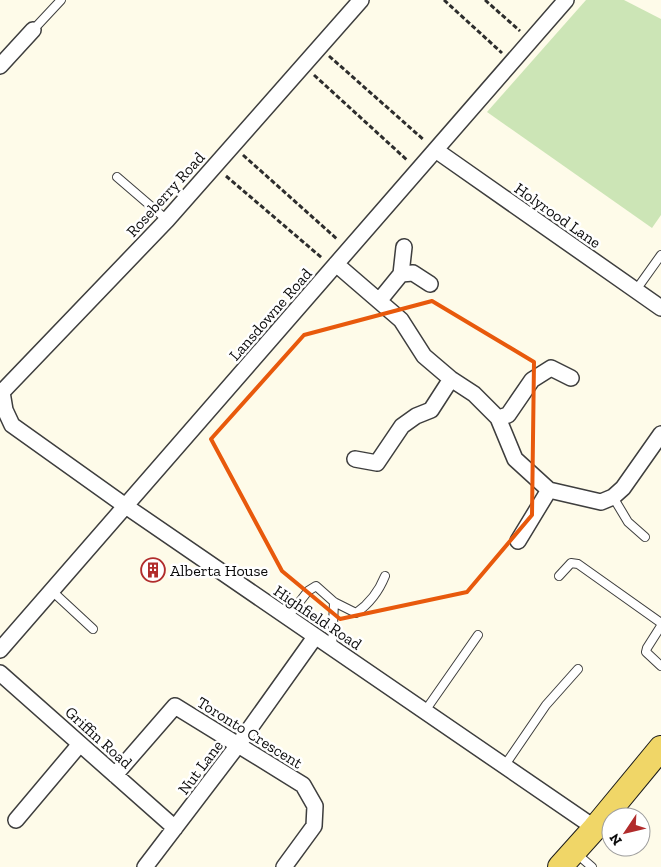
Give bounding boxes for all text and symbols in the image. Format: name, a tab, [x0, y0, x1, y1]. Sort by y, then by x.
street label: Roseberry Road	[122, 148, 209, 241]
street label: Holyrood Lane	[511, 179, 604, 252]
street label: Lansdowne Road	[225, 264, 316, 364]
building icon: Alberta House	[140, 557, 166, 583]
place label: Alberta House	[170, 561, 268, 580]
street label: Highfield Road	[270, 581, 365, 654]
street label: Toronto Crescent	[194, 692, 306, 772]
street label: Griffin Road	[61, 702, 136, 772]
street label: Nut Lane	[174, 736, 227, 798]
north arrow	[601, 807, 651, 857]
text: N	[606, 830, 626, 848]

